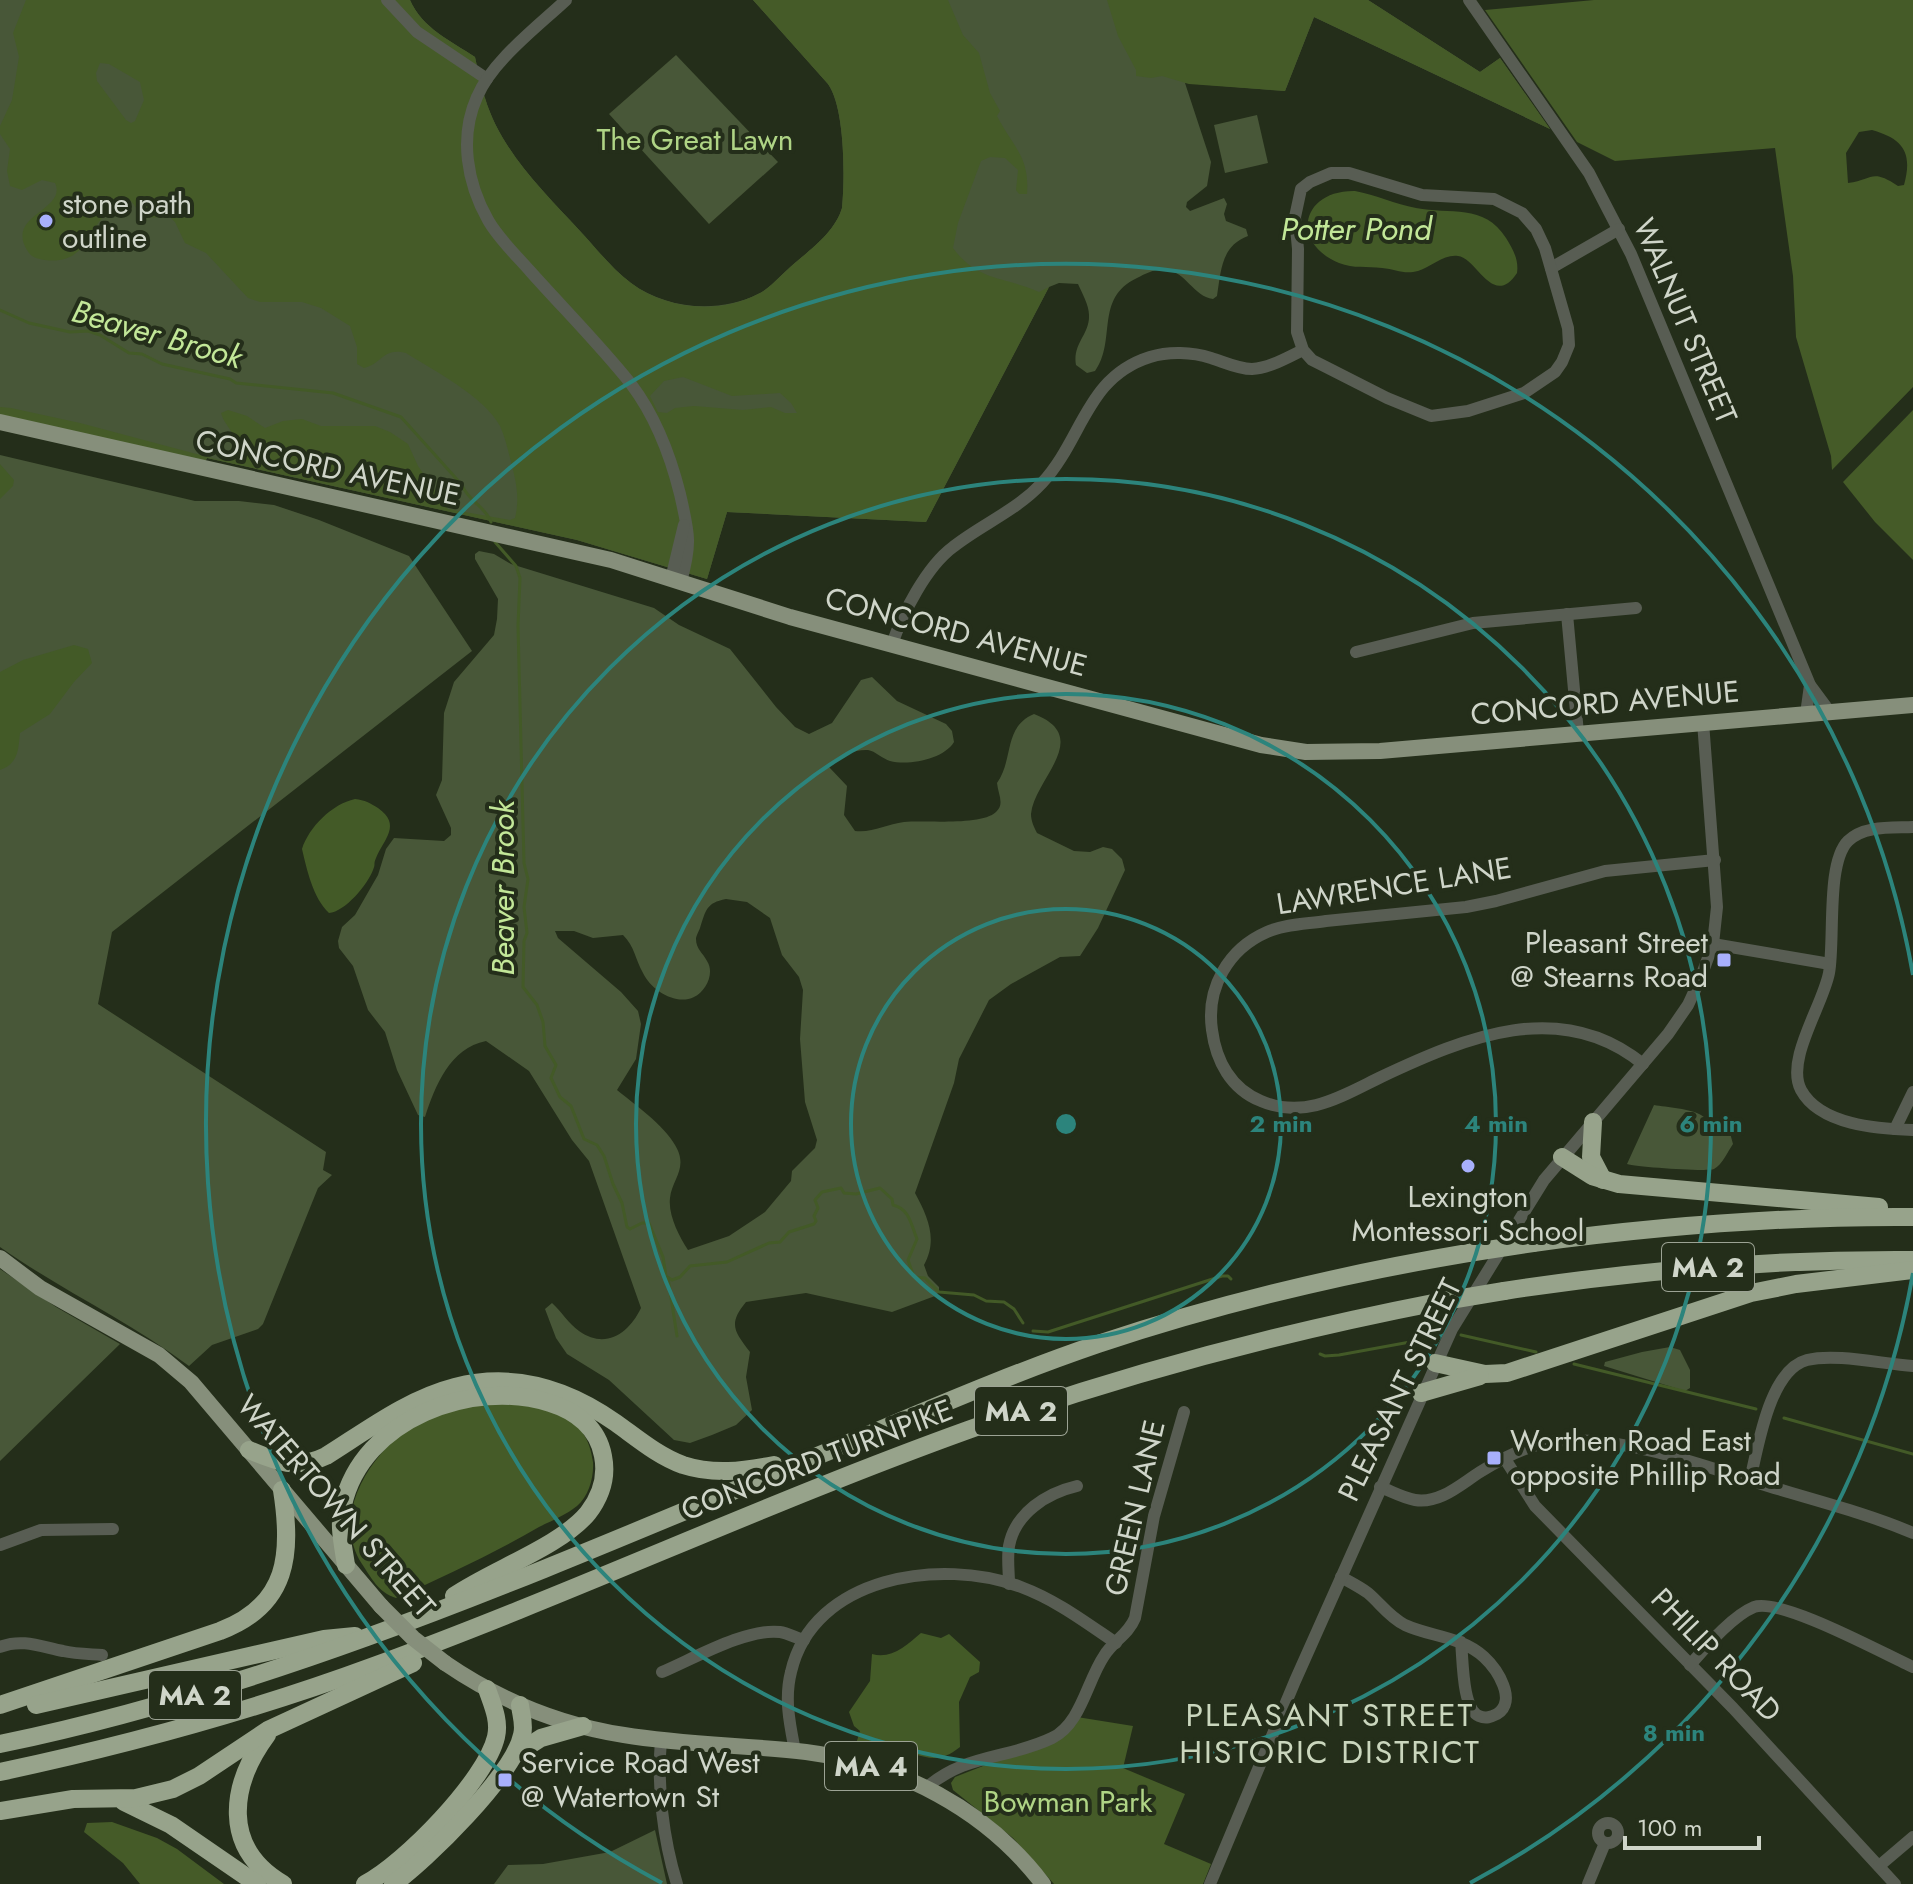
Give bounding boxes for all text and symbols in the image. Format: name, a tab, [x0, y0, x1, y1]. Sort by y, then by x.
park label: The Great Lawn	[596, 118, 794, 161]
place label: stone path outline	[62, 182, 192, 259]
water label: Potter Pond	[1280, 206, 1433, 252]
marker: stone path outline	[37, 212, 55, 230]
street label: WALNUT STREET	[1623, 212, 1748, 430]
water label: Beaver Brook	[66, 288, 249, 381]
street label: CONCORD AVENUE	[192, 418, 464, 517]
street label: CONCORD AVENUE	[820, 576, 1092, 687]
street label: CONCORD AVENUE	[1469, 669, 1741, 736]
water label: Beaver Brook	[480, 799, 526, 976]
street label: LAWRENCE LANE	[1273, 846, 1515, 925]
place label: Pleasant Street @ Stearns Road	[1511, 921, 1709, 998]
marker: Pleasant Street @ Stearns Road	[1715, 951, 1733, 969]
text: 2 min	[1249, 1106, 1313, 1141]
text: 4 min	[1464, 1106, 1528, 1141]
text: 6 min	[1679, 1106, 1743, 1141]
centre of rings	[1052, 1110, 1080, 1138]
marker: Lexington Montessori School	[1459, 1157, 1477, 1175]
place label: Lexington Montessori School	[1352, 1175, 1584, 1252]
road number: MA 2	[1662, 1243, 1754, 1291]
street label: PLEASANT STREET	[1327, 1271, 1472, 1508]
street label: WATERTOWN STREET	[227, 1385, 445, 1627]
road number: MA 2	[975, 1387, 1067, 1435]
street label: CONCORD TURNPIKE	[675, 1388, 959, 1531]
street label: GREEN LANE	[1093, 1416, 1176, 1600]
place label: Worthen Road East opposite Phillip Road	[1510, 1419, 1781, 1496]
marker: Worthen Road East opposite Phillip Road	[1485, 1449, 1503, 1467]
street label: PHILIP ROAD	[1641, 1578, 1791, 1731]
road number: MA 2	[149, 1671, 241, 1719]
district label: PLEASANT STREET HISTORIC DISTRICT	[1179, 1692, 1481, 1775]
text: 8 min	[1643, 1715, 1705, 1750]
place label: Service Road West @ Watertown St	[521, 1741, 760, 1818]
road number: MA 4	[825, 1742, 917, 1790]
marker: Service Road West @ Watertown St	[496, 1771, 514, 1789]
park label: Bowman Park	[983, 1780, 1153, 1823]
scale bar	[1625, 1800, 1759, 1850]
text: 100 m	[1637, 1810, 1703, 1845]

